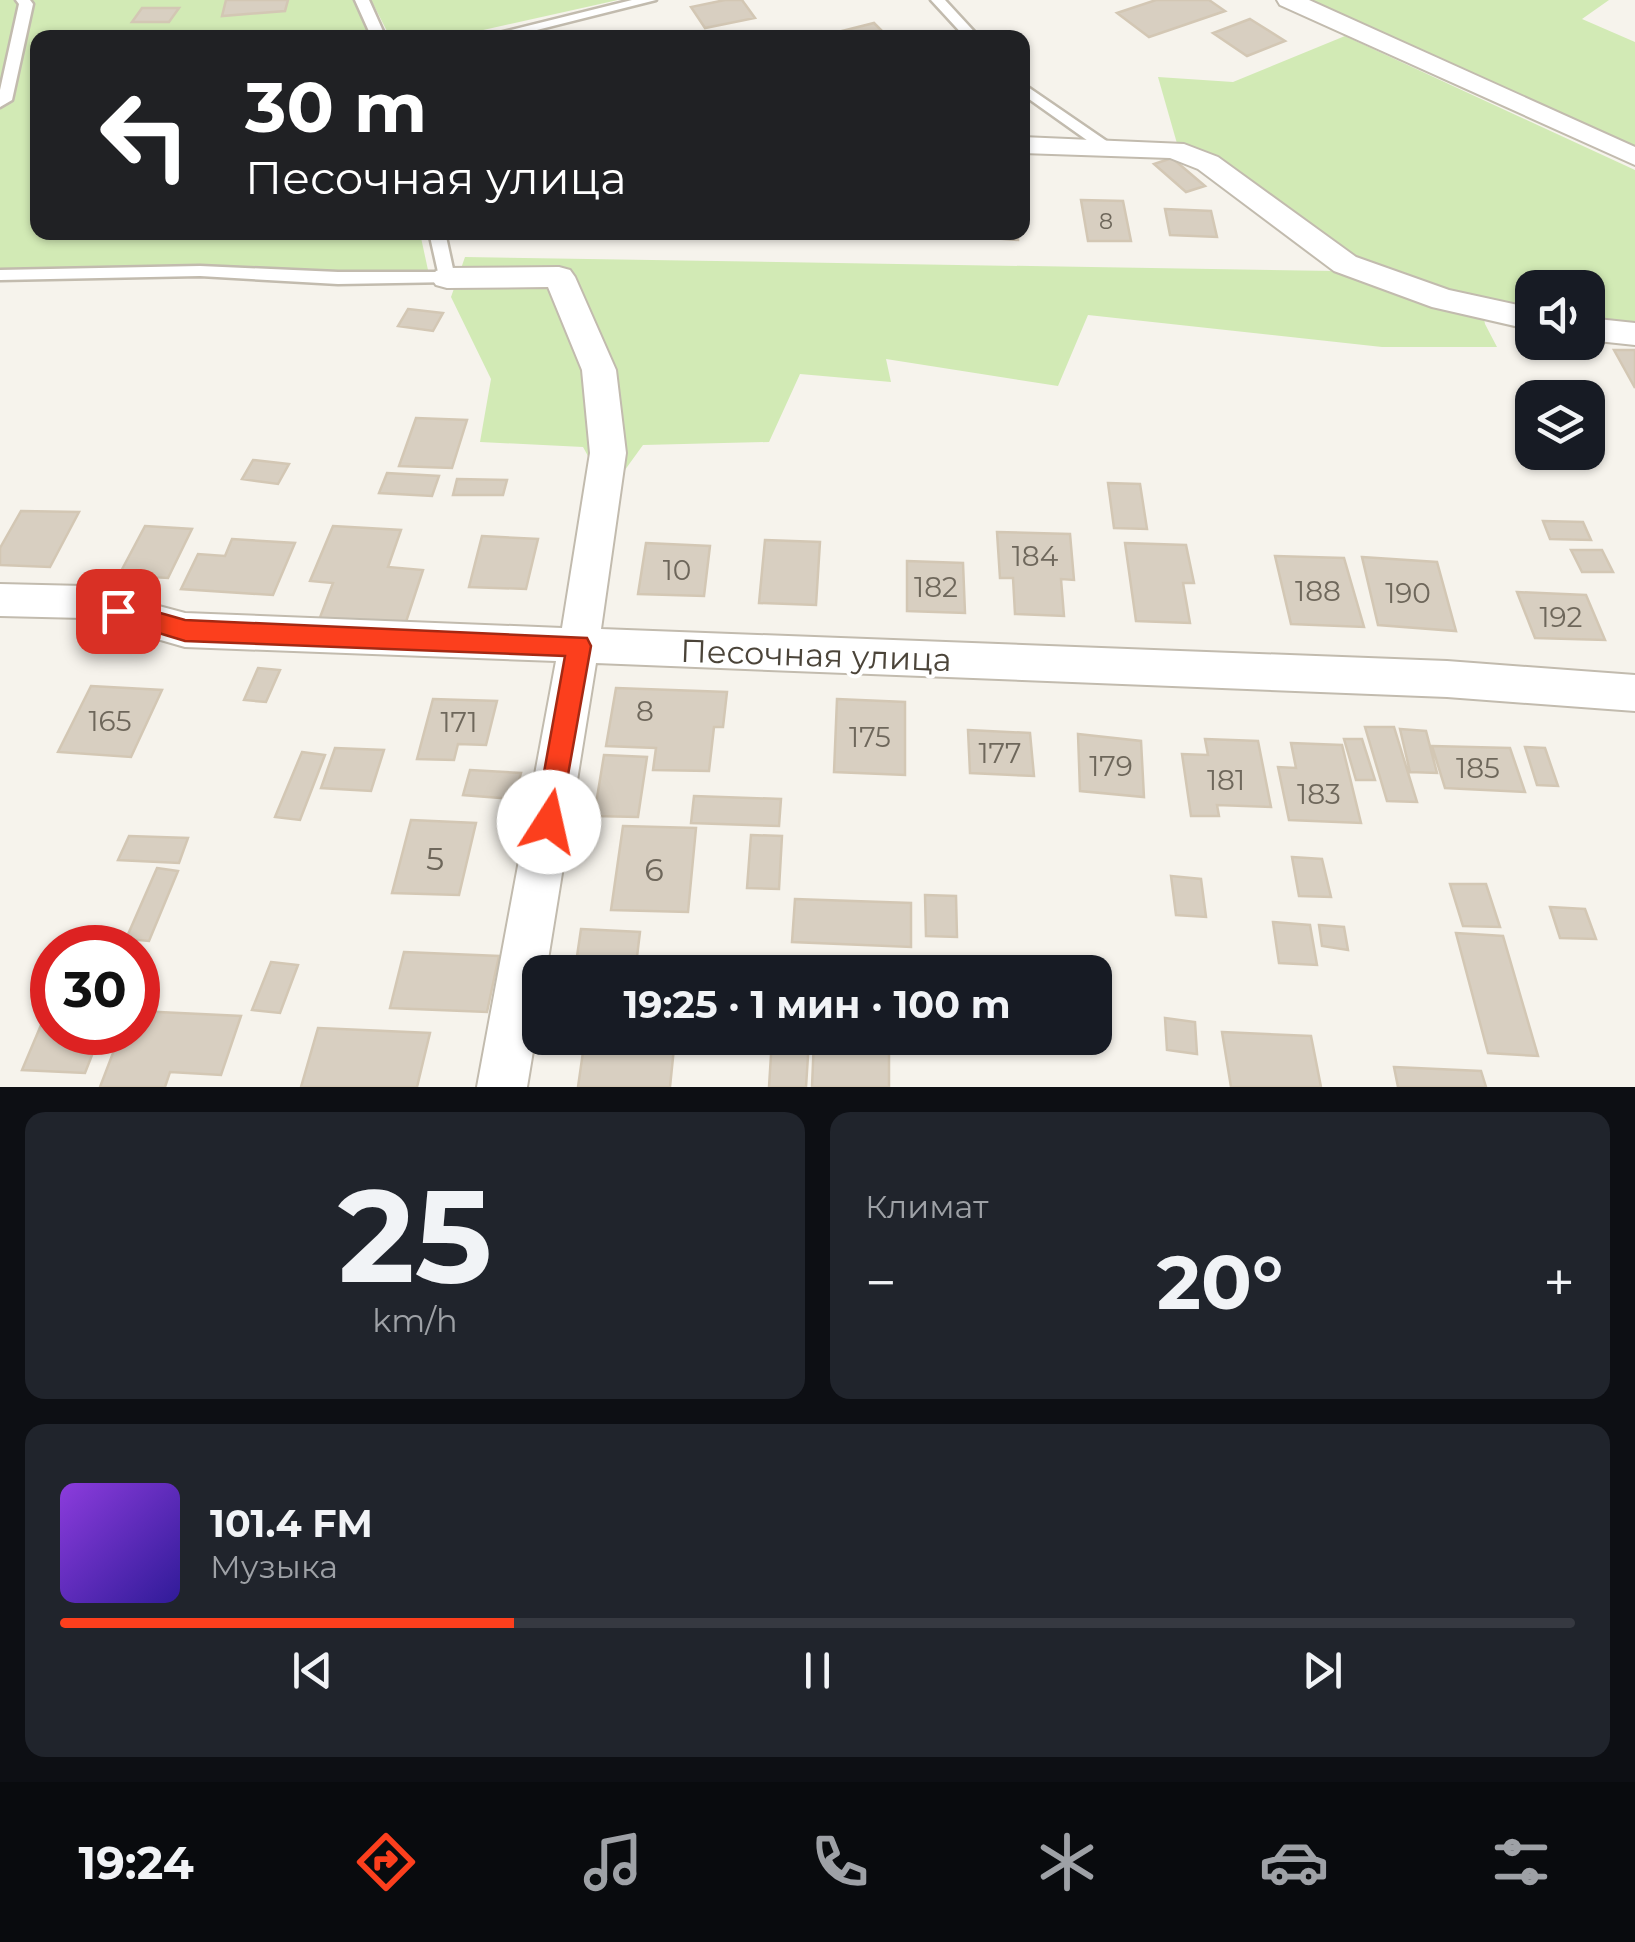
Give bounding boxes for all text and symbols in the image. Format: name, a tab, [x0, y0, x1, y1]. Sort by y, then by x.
text: 30 m	[245, 64, 427, 150]
icon: left	[80, 70, 210, 200]
text: Песочная улица	[245, 150, 627, 205]
house number: 8	[1099, 208, 1113, 235]
map controls	[1515, 270, 1605, 470]
button: sound	[1515, 270, 1605, 360]
button: layers	[1515, 380, 1605, 470]
house number: 184	[1012, 539, 1059, 573]
house number: 10	[663, 553, 691, 587]
pin	[76, 569, 161, 654]
house number: 182	[914, 570, 958, 604]
house number: 188	[1295, 574, 1341, 608]
house number: 190	[1385, 576, 1431, 610]
icon: arrive	[91, 584, 146, 639]
house number: 192	[1539, 600, 1583, 634]
street label: Песочная улица	[680, 631, 952, 679]
house number: 8	[636, 694, 654, 728]
house number: 165	[88, 704, 132, 738]
house number: 171	[441, 705, 478, 739]
house number: 175	[849, 720, 891, 754]
house number: 177	[978, 736, 1022, 770]
house number: 179	[1089, 749, 1133, 783]
house number: 185	[1456, 751, 1500, 785]
house number: 181	[1207, 763, 1245, 797]
position arrow	[497, 770, 601, 874]
house number: 183	[1297, 777, 1341, 811]
house number: 5	[426, 839, 444, 878]
house number: 6	[644, 850, 664, 889]
speed limit sign: 30	[30, 925, 160, 1055]
text: 19:25 · 1 мин · 100 m	[623, 981, 1011, 1028]
text: 25	[338, 1156, 492, 1315]
text: Климат	[865, 1187, 988, 1226]
text: 20°	[1157, 1236, 1283, 1328]
text: −	[865, 1249, 897, 1316]
text: +	[1543, 1249, 1575, 1316]
text: km/h	[372, 1301, 458, 1340]
text: 101.4 FM	[210, 1500, 373, 1547]
text: Музыка	[210, 1547, 338, 1586]
icon: previous	[285, 1643, 340, 1698]
icon: pause	[790, 1643, 845, 1698]
icon: next	[1295, 1643, 1350, 1698]
icon: directions	[351, 1827, 421, 1897]
icon: music	[578, 1827, 648, 1897]
icon: phone	[805, 1827, 875, 1897]
icon: climate	[1032, 1827, 1102, 1897]
icon: car	[1259, 1827, 1329, 1897]
icon: filters	[1486, 1827, 1556, 1897]
text: 19:24	[79, 1835, 194, 1890]

